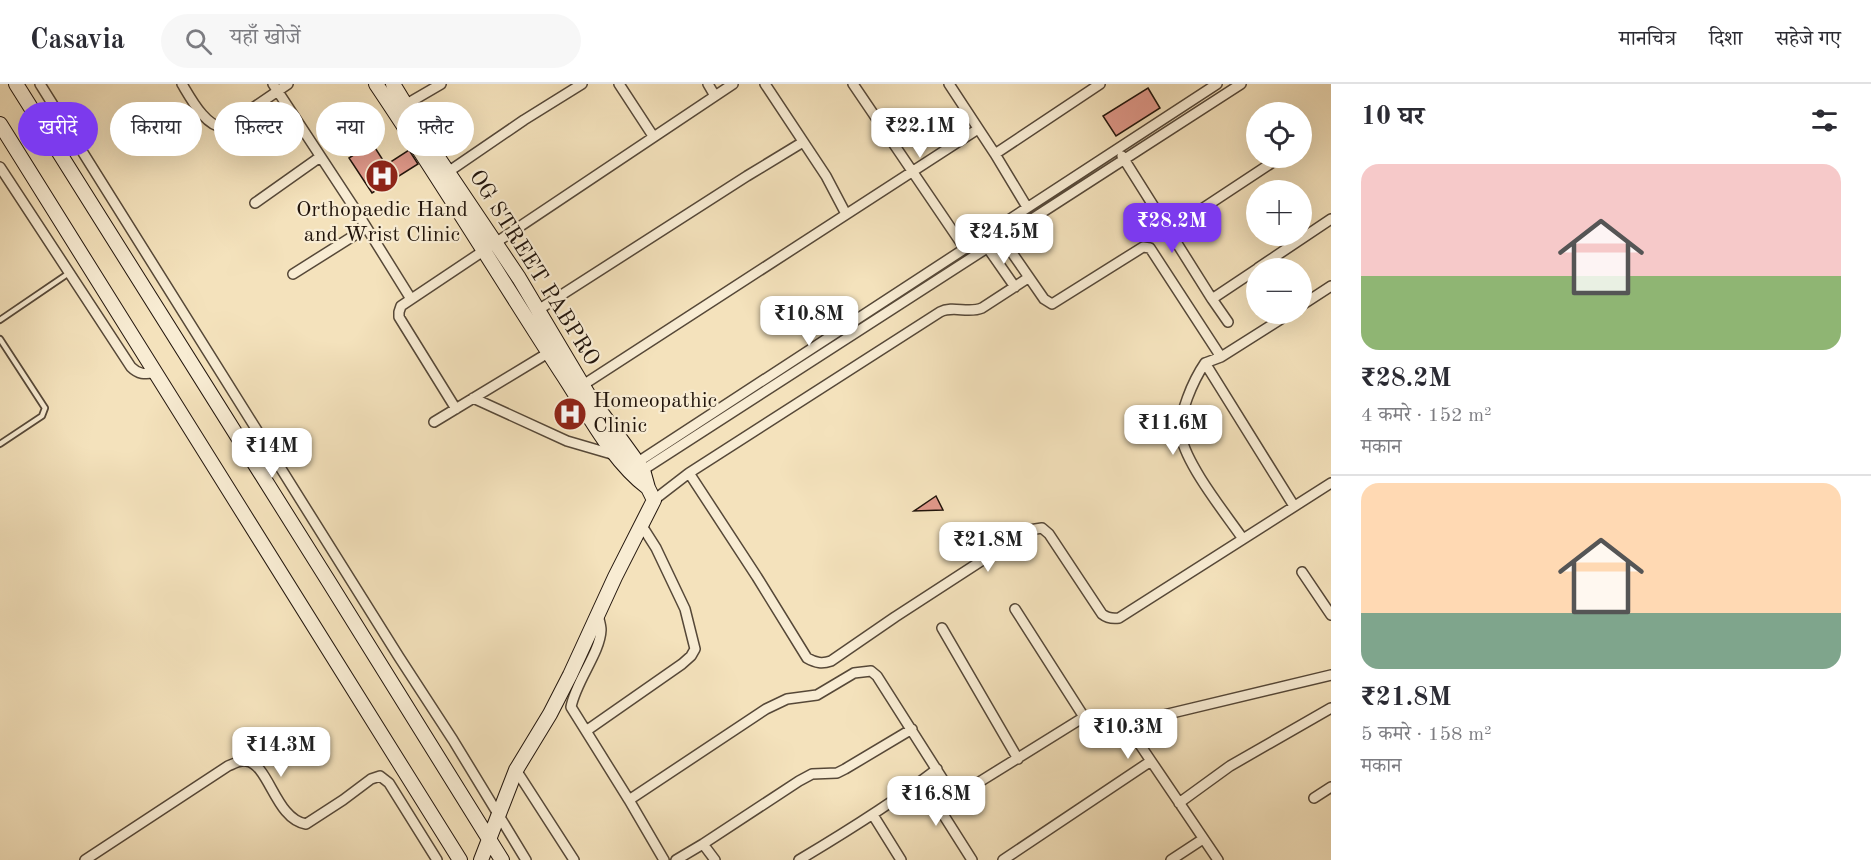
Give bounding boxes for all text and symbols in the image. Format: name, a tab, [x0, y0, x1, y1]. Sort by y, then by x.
search box	[161, 14, 581, 68]
icon: search	[182, 25, 215, 58]
text: Casavia	[30, 27, 125, 55]
text: यहाँ खोजें	[230, 27, 301, 49]
text: मानचित्र	[1619, 29, 1676, 50]
text: दिशा	[1709, 29, 1742, 50]
text: सहेजे गए	[1775, 29, 1841, 50]
chip: खरीदें	[18, 102, 98, 156]
chip: किराया	[110, 102, 202, 156]
chip: फ़िल्टर	[214, 102, 304, 156]
chip: नया	[316, 102, 385, 156]
chip: फ़्लैट	[397, 102, 474, 156]
map controls	[1246, 102, 1312, 324]
button: locate	[1246, 102, 1312, 168]
text: 10 घर	[1361, 104, 1424, 130]
icon: filters	[1808, 104, 1841, 137]
pin: ₹22.1M	[871, 108, 969, 159]
text: ₹22.1M	[885, 117, 955, 137]
hospital icon: Orthopaedic Hand and Wrist Clinic	[364, 158, 400, 194]
street label: OG STREET PABPRO	[465, 166, 603, 370]
button: +	[1246, 180, 1312, 246]
place label: Orthopaedic Hand and Wrist Clinic	[296, 199, 468, 246]
pin: ₹28.2M	[1123, 203, 1221, 254]
icon: home	[1547, 203, 1655, 311]
text: ₹28.2M	[1137, 212, 1207, 232]
pin: ₹24.5M	[955, 214, 1053, 265]
text: ₹24.5M	[969, 223, 1039, 243]
button: −	[1246, 258, 1312, 324]
pin: ₹10.8M	[760, 296, 858, 347]
text: ₹10.8M	[774, 305, 844, 325]
text: ₹28.2M	[1361, 366, 1451, 392]
place label: Homeopathic Clinic	[593, 390, 717, 437]
hospital icon: Homeopathic Clinic	[552, 396, 588, 432]
pin: ₹11.6M	[1124, 405, 1222, 456]
text: 4 कमरे · 152 m²	[1361, 406, 1492, 426]
text: ₹11.6M	[1138, 414, 1208, 434]
pin: ₹14M	[236, 428, 308, 479]
text: ₹14M	[246, 437, 298, 457]
text: मकान	[1361, 438, 1402, 458]
pin: ₹21.8M	[939, 522, 1037, 573]
icon: home	[1547, 522, 1655, 630]
text: ₹21.8M	[953, 531, 1023, 551]
text: ₹21.8M	[1361, 685, 1451, 711]
pin: ₹10.3M	[1079, 709, 1177, 760]
text: ₹10.3M	[1093, 718, 1163, 738]
text: 5 कमरे · 158 m²	[1361, 725, 1492, 745]
pin: ₹14.3M	[232, 727, 330, 778]
text: ₹14.3M	[246, 736, 316, 756]
text: मकान	[1361, 757, 1402, 777]
pin: ₹16.8M	[887, 776, 985, 827]
text: ₹16.8M	[901, 785, 971, 805]

